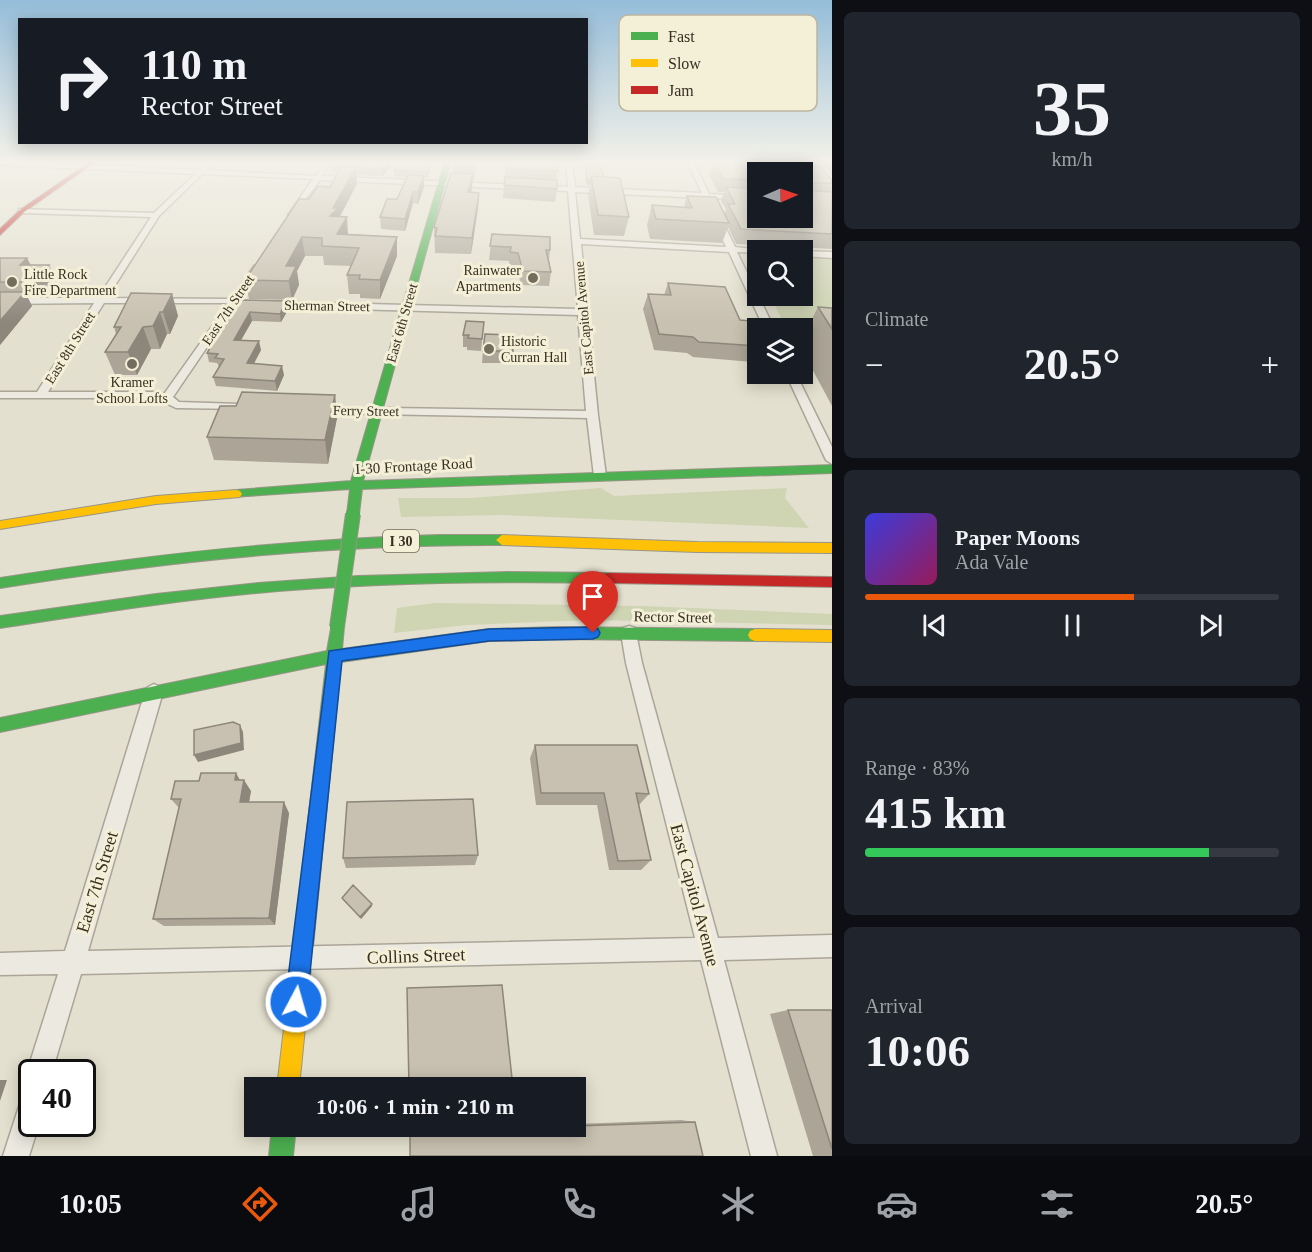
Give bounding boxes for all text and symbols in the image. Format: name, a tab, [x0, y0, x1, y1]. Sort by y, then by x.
legend	[619, 15, 817, 111]
text: Fast	[668, 28, 695, 45]
icon: right	[42, 42, 120, 120]
text: 110 m	[141, 42, 247, 88]
text: Slow	[668, 55, 701, 72]
text: 35	[1033, 65, 1111, 152]
text: Jam	[668, 82, 694, 99]
text: Rector Street	[141, 91, 283, 121]
text: km/h	[1051, 148, 1093, 170]
north arrow	[747, 162, 813, 228]
map controls	[747, 162, 813, 384]
button: search	[747, 240, 813, 306]
street label: East Capitol Avenue	[572, 261, 596, 375]
place label: Rainwater Apartments	[456, 263, 521, 294]
place label: Little Rock Fire Department	[24, 267, 116, 298]
marker: Rainwater Apartments	[526, 271, 540, 285]
street label: East 7th Street	[199, 272, 257, 348]
marker: Little Rock Fire Department	[5, 275, 19, 289]
street label: East 6th Street	[384, 282, 420, 364]
street label: Sherman Street	[284, 298, 370, 314]
text: Climate	[865, 308, 928, 330]
street label: East 8th Street	[42, 309, 98, 387]
button: layers	[747, 318, 813, 384]
place label: Historic Curran Hall	[501, 334, 568, 365]
text: 20.5°	[1024, 339, 1120, 389]
marker: Historic Curran Hall	[482, 342, 496, 356]
text: −	[865, 347, 884, 383]
text: +	[1260, 347, 1279, 383]
marker: Kramer School Lofts	[125, 357, 139, 371]
place label: Kramer School Lofts	[96, 375, 168, 406]
street label: Ferry Street	[333, 403, 399, 419]
street label: I-30 Frontage Road	[355, 455, 474, 477]
text: Paper Moons	[955, 525, 1080, 550]
road number: I 30	[383, 530, 419, 552]
text: Ada Vale	[955, 551, 1029, 573]
pin	[567, 571, 618, 633]
icon: arrive	[576, 580, 609, 613]
street label: Rector Street	[633, 608, 713, 626]
icon: previous	[918, 609, 951, 642]
icon: pause	[1056, 609, 1089, 642]
icon: next	[1194, 609, 1227, 642]
text: Range · 83%	[865, 757, 969, 779]
text: 415 km	[865, 788, 1006, 838]
street label: East Capitol Avenue	[666, 822, 724, 968]
street label: East 7th Street	[72, 829, 122, 935]
street label: Collins Street	[366, 944, 466, 968]
position arrow	[264, 970, 328, 1034]
text: Arrival	[865, 995, 923, 1017]
text: 10:06	[865, 1026, 970, 1076]
speed limit sign: 40	[18, 1059, 96, 1137]
text: 10:06 · 1 min · 210 m	[316, 1094, 514, 1119]
icon: directions	[239, 1183, 281, 1225]
icon: music	[398, 1183, 440, 1225]
icon: phone	[558, 1183, 600, 1225]
icon: climate	[717, 1183, 759, 1225]
icon: car	[876, 1183, 918, 1225]
icon: filters	[1036, 1183, 1078, 1225]
text: 10:05	[59, 1189, 122, 1219]
text: 20.5°	[1195, 1189, 1253, 1219]

